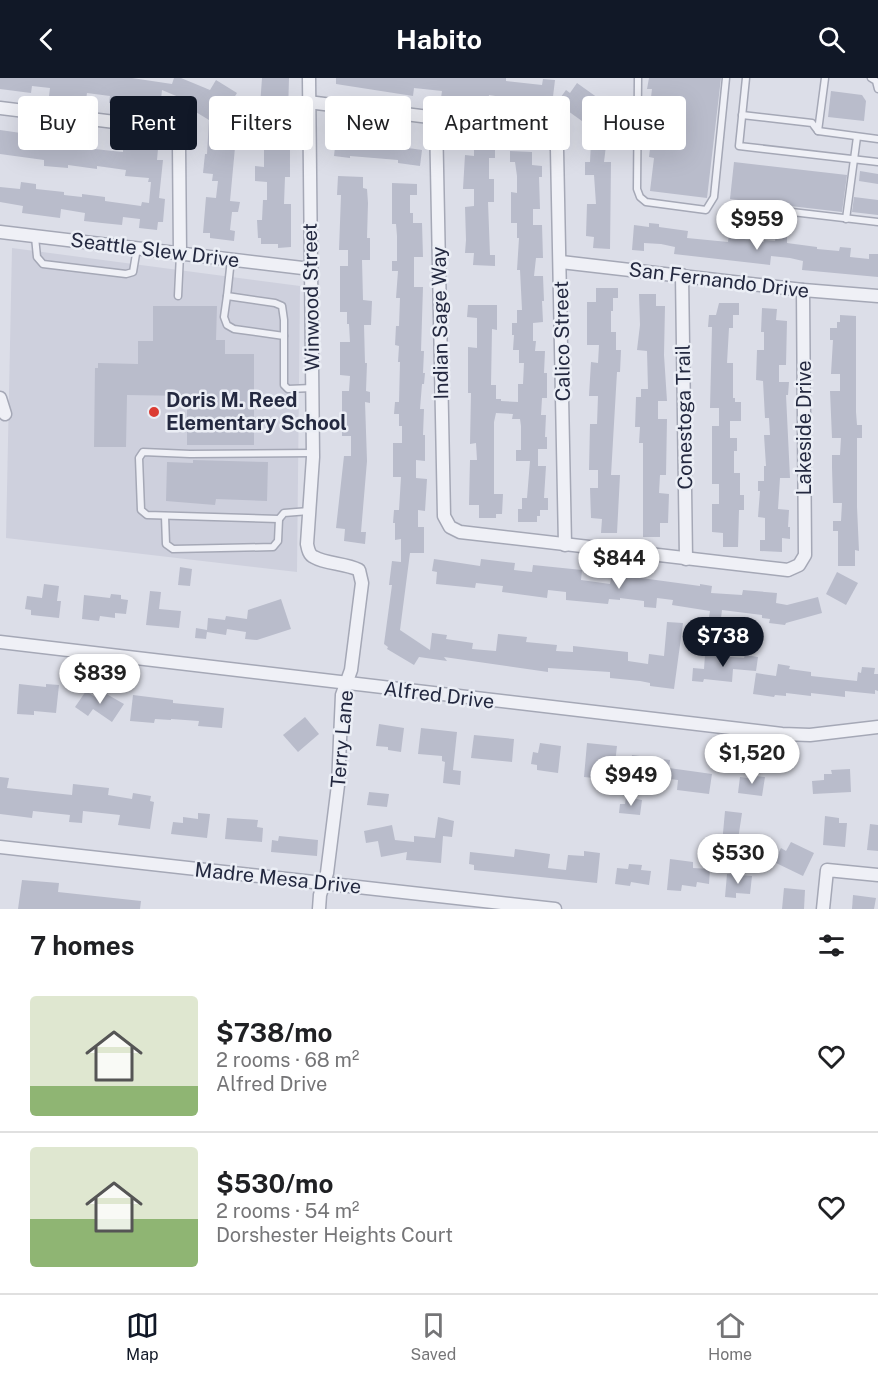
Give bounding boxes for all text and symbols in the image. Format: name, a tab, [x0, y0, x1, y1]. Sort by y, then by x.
icon: back	[30, 23, 63, 56]
text: Habito	[396, 23, 482, 55]
icon: search	[815, 23, 848, 56]
chip: Buy	[18, 96, 98, 150]
chip: Rent	[110, 96, 197, 150]
chip: Filters	[209, 96, 313, 150]
chip: New	[325, 96, 411, 150]
chip: Apartment	[423, 96, 570, 150]
chip: House	[582, 96, 686, 150]
pin: $959	[721, 200, 793, 251]
text: $959	[730, 207, 784, 231]
street label: Winwood Street	[298, 223, 324, 371]
street label: Seattle Slew Drive	[69, 228, 241, 272]
street label: Indian Sage Way	[427, 246, 453, 400]
street label: San Fernando Drive	[627, 257, 811, 303]
street label: Calico Street	[549, 280, 575, 402]
street label: Conestoga Trail	[671, 344, 697, 490]
street label: Lakeside Drive	[792, 360, 816, 496]
place label: Doris M. Reed Elementary School	[166, 388, 347, 435]
marker: Doris M. Reed Elementary School	[147, 405, 161, 419]
pin: $844	[583, 539, 655, 590]
text: $844	[592, 546, 646, 570]
pin: $738	[687, 617, 759, 668]
text: $738	[697, 624, 749, 648]
pin: $839	[64, 654, 136, 705]
text: $839	[73, 661, 127, 685]
street label: Alfred Drive	[382, 676, 496, 714]
street label: Terry Lane	[326, 689, 358, 789]
pin: $1,520	[703, 734, 801, 785]
text: $1,520	[719, 741, 785, 765]
pin: $949	[595, 756, 667, 807]
text: $949	[604, 763, 658, 787]
pin: $530	[702, 834, 774, 885]
text: $530	[711, 841, 765, 865]
street label: Madre Mesa Drive	[194, 857, 362, 899]
icon: filters	[815, 929, 848, 962]
text: 7 homes	[30, 930, 134, 961]
text: $738/mo	[216, 1017, 333, 1048]
icon: home	[78, 1020, 150, 1092]
icon: heart	[815, 1040, 848, 1073]
text: 2 rooms · 68 m²	[216, 1048, 359, 1072]
text: Alfred Drive	[216, 1072, 327, 1096]
text: $530/mo	[216, 1168, 333, 1199]
icon: home	[78, 1171, 150, 1243]
icon: heart	[815, 1191, 848, 1224]
text: 2 rooms · 54 m²	[216, 1199, 359, 1223]
text: Dorshester Heights Court	[216, 1223, 453, 1247]
tab: Map	[126, 1309, 159, 1364]
tab: Saved	[411, 1309, 456, 1364]
tab: Home	[708, 1309, 752, 1364]

